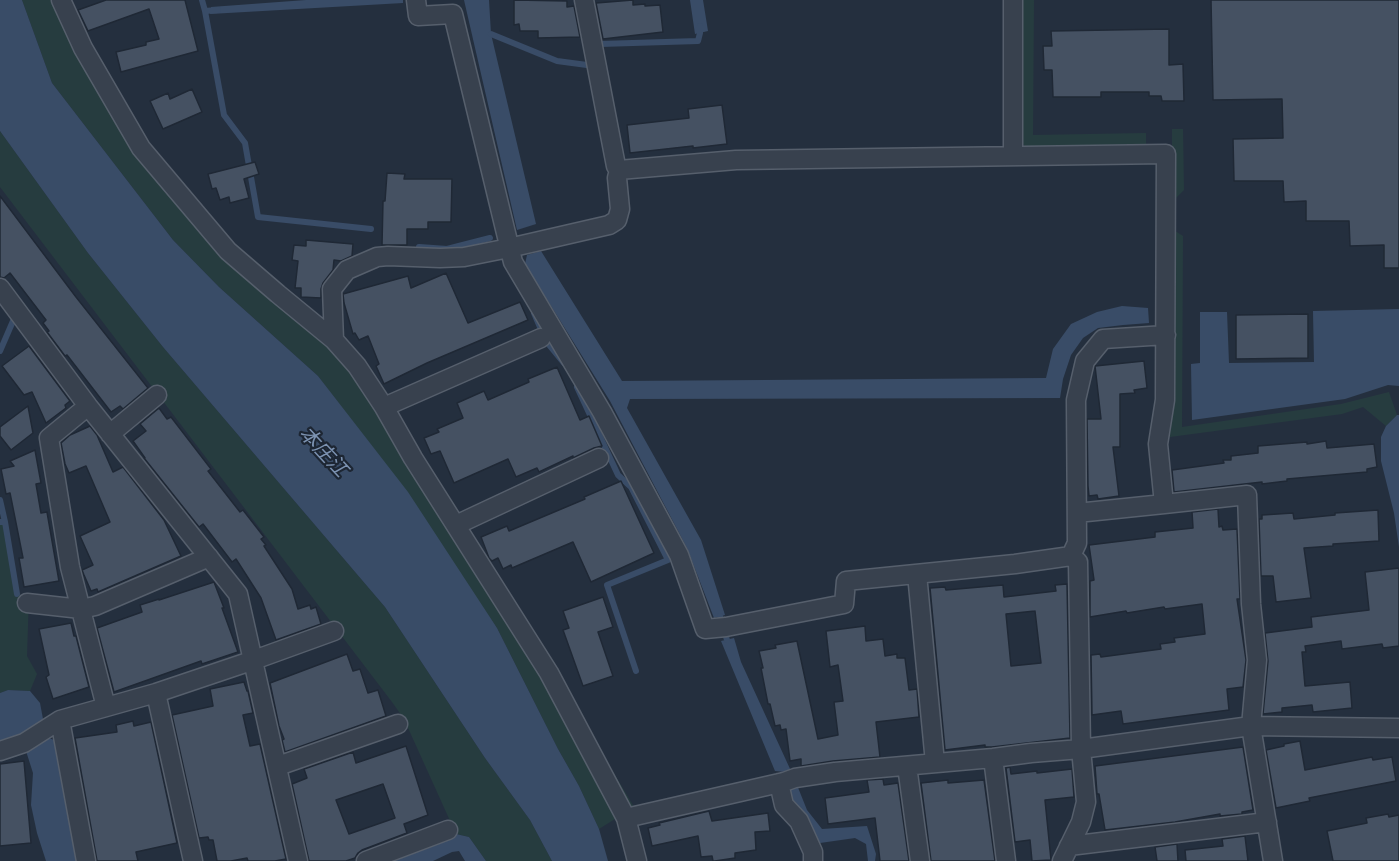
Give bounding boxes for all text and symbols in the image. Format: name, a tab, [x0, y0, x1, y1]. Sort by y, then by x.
water label: 本庄江	[293, 423, 351, 483]

